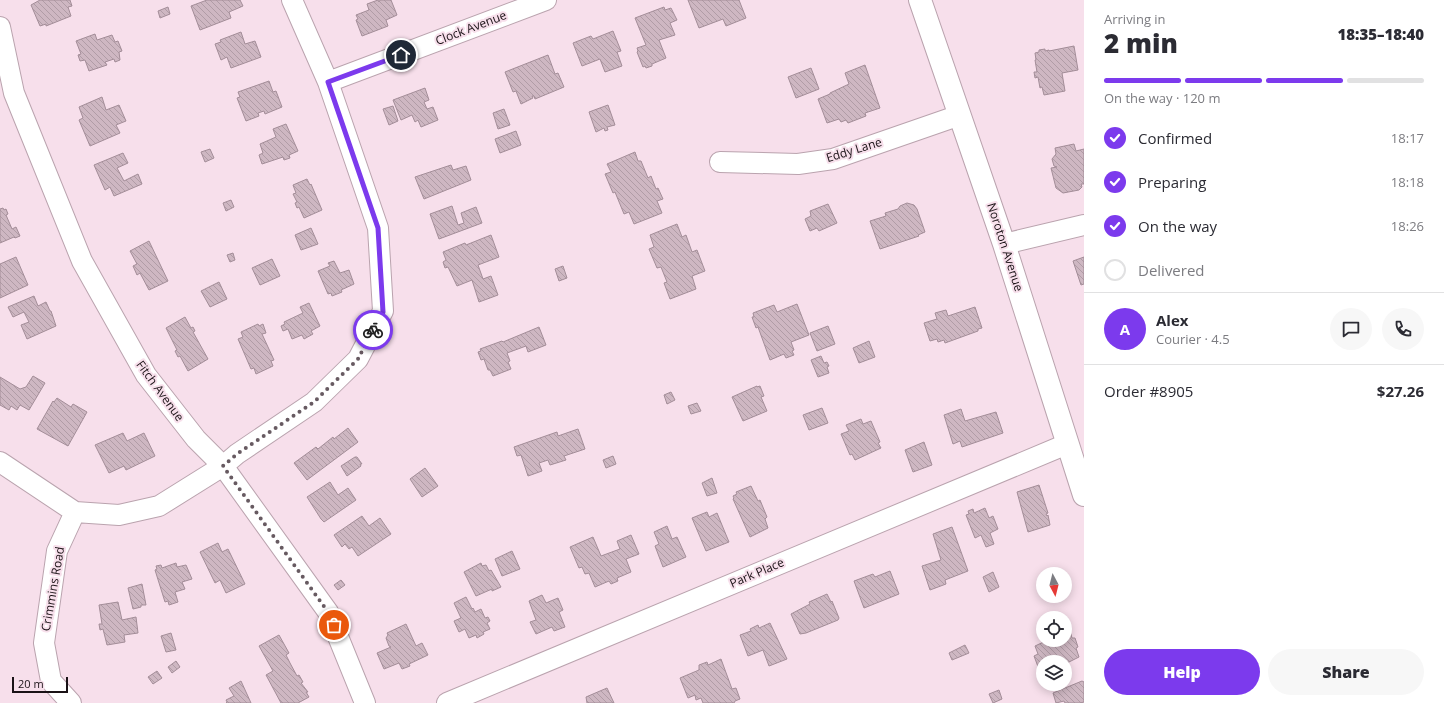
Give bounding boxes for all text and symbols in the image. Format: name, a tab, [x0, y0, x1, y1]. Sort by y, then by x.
street label: Clock Avenue	[433, 6, 509, 49]
text: Arriving in	[1104, 10, 1166, 28]
text: 18:35–18:40	[1338, 24, 1424, 44]
text: 2 min	[1104, 25, 1178, 61]
pin	[384, 38, 418, 72]
icon: home	[390, 44, 412, 66]
text: On the way · 120 m	[1104, 89, 1220, 107]
icon: check	[1104, 127, 1126, 149]
text: Confirmed	[1138, 128, 1212, 148]
text: 18:17	[1391, 129, 1424, 147]
street label: Eddy Lane	[824, 133, 884, 166]
icon: check	[1104, 171, 1126, 193]
text: Preparing	[1138, 172, 1206, 192]
text: 18:18	[1391, 173, 1424, 191]
street label: Noroton Avenue	[983, 200, 1028, 294]
icon: check	[1104, 215, 1126, 237]
text: On the way	[1138, 216, 1217, 236]
text: 18:26	[1391, 217, 1424, 235]
text: Delivered	[1138, 260, 1205, 280]
button: chat	[1330, 308, 1372, 350]
button: phone	[1382, 308, 1424, 350]
courier	[353, 310, 393, 350]
text: Alex	[1156, 310, 1188, 330]
icon: bike	[362, 319, 384, 341]
text: A	[1120, 319, 1130, 339]
text: Courier · 4.5	[1156, 330, 1230, 348]
street label: Fitch Avenue	[133, 357, 188, 425]
text: Order #8905	[1104, 381, 1193, 401]
text: $27.26	[1377, 381, 1424, 401]
street label: Crimmins Road	[37, 545, 68, 633]
street label: Park Place	[727, 553, 787, 592]
north arrow	[1036, 567, 1072, 603]
map controls	[1036, 567, 1072, 691]
pin	[317, 608, 351, 642]
button: locate	[1036, 611, 1072, 647]
icon: bag	[323, 614, 345, 636]
button: Help	[1104, 649, 1260, 695]
button: Share	[1268, 649, 1424, 695]
button: layers	[1036, 655, 1072, 691]
scale bar	[12, 675, 68, 694]
text: 20 m	[18, 676, 44, 691]

